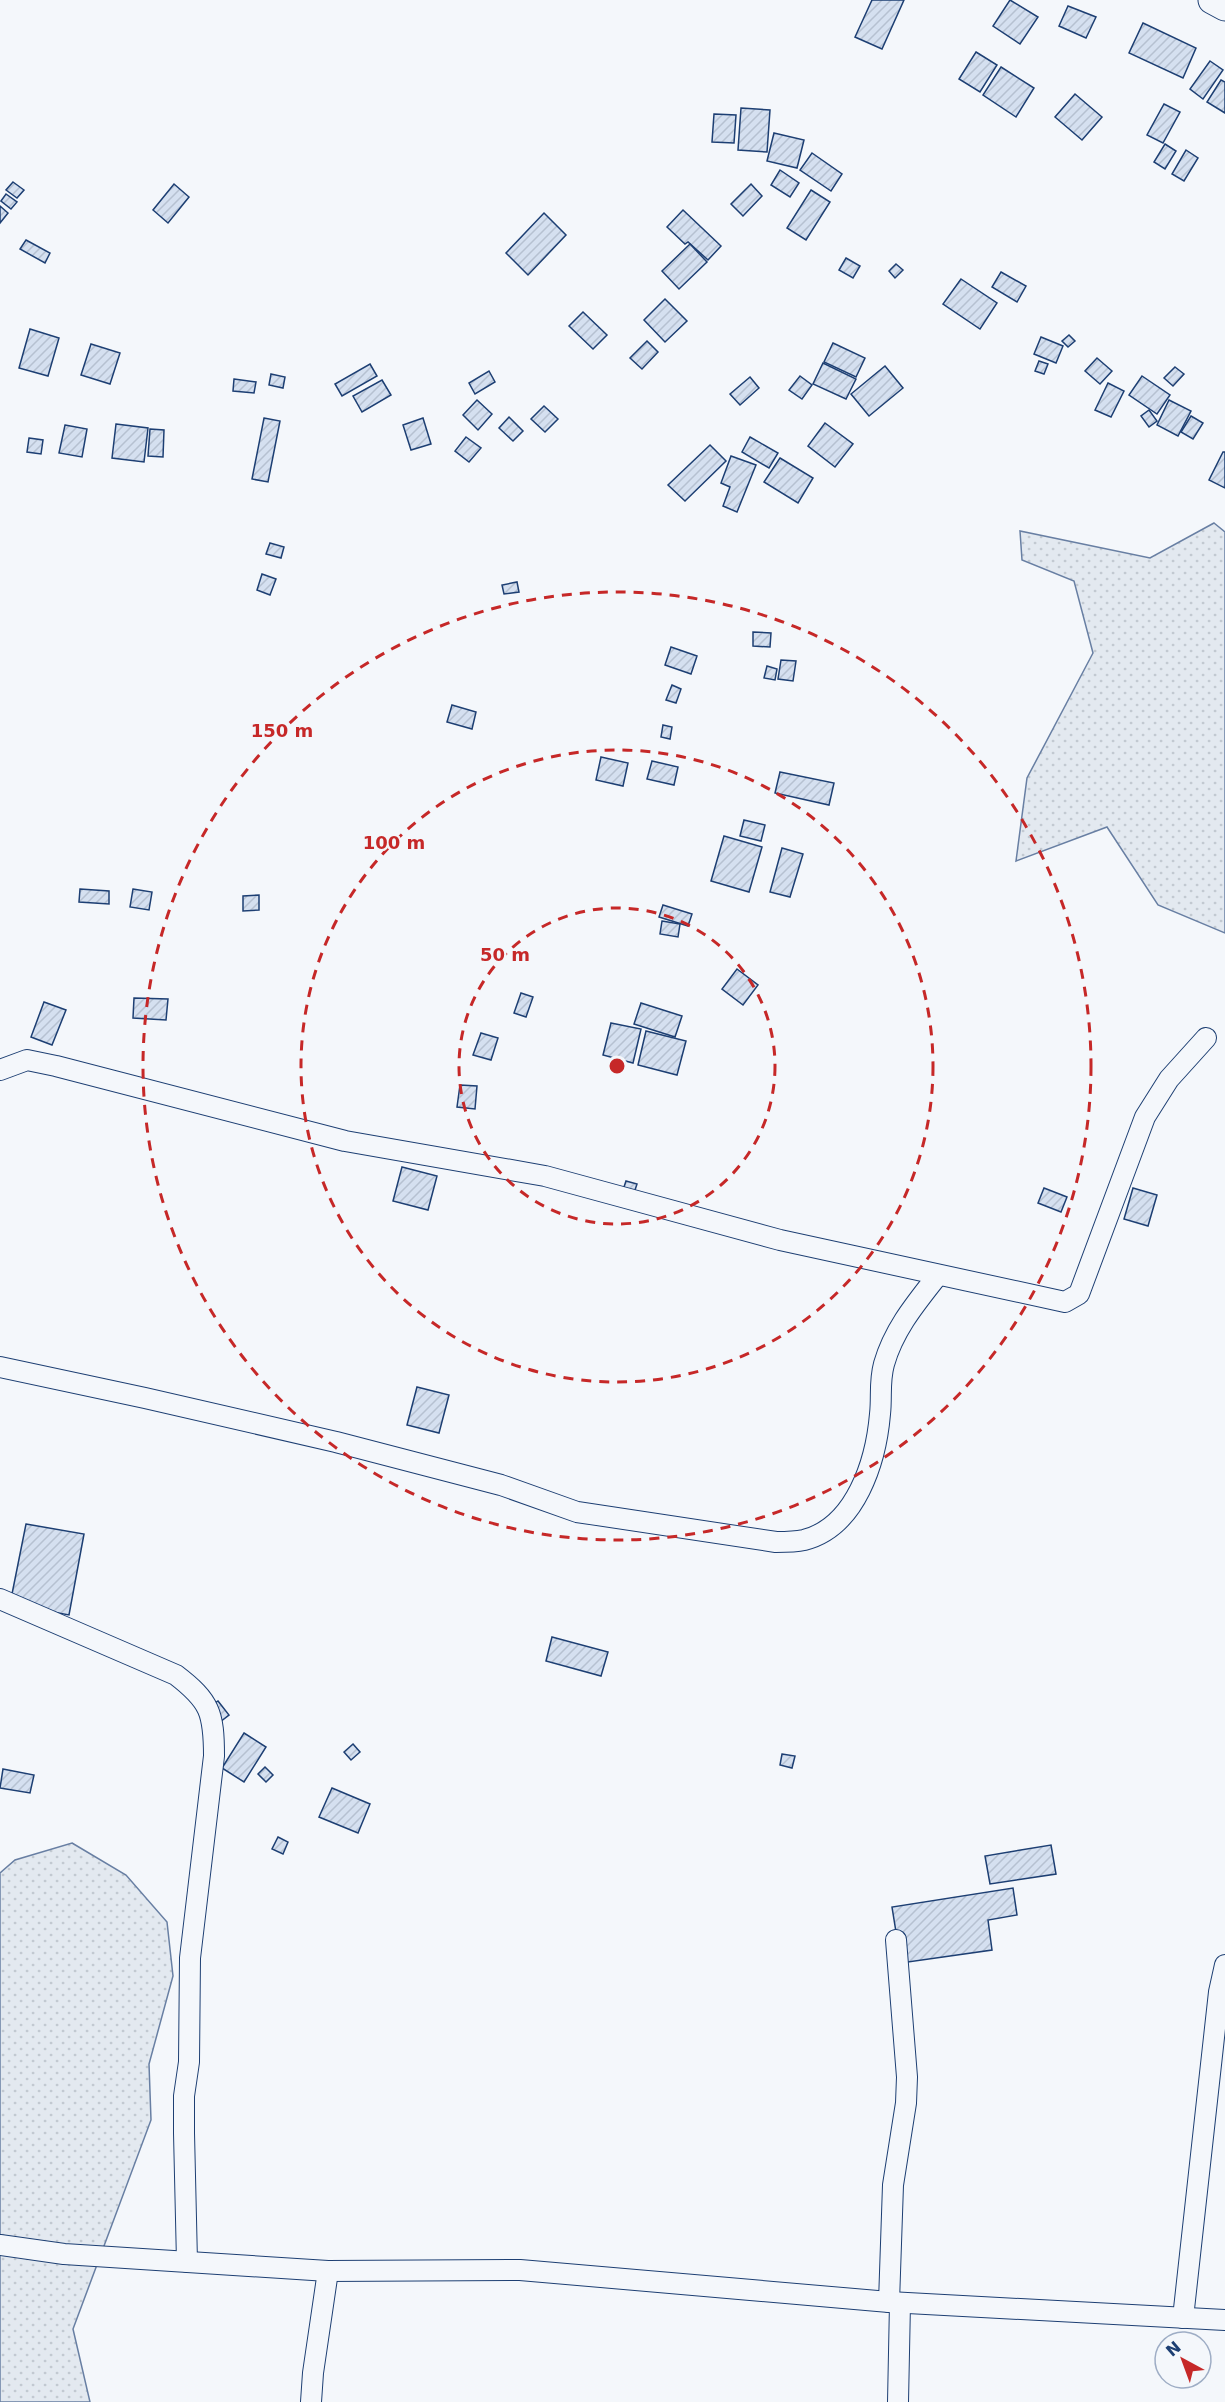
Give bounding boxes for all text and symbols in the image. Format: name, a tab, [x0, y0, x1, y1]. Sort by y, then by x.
text: 150 m	[251, 720, 313, 741]
text: 100 m	[363, 832, 425, 853]
text: 50 m	[480, 944, 530, 965]
centre of rings	[607, 1056, 627, 1076]
north arrow	[1153, 2330, 1213, 2390]
text: N	[1162, 2337, 1185, 2361]

